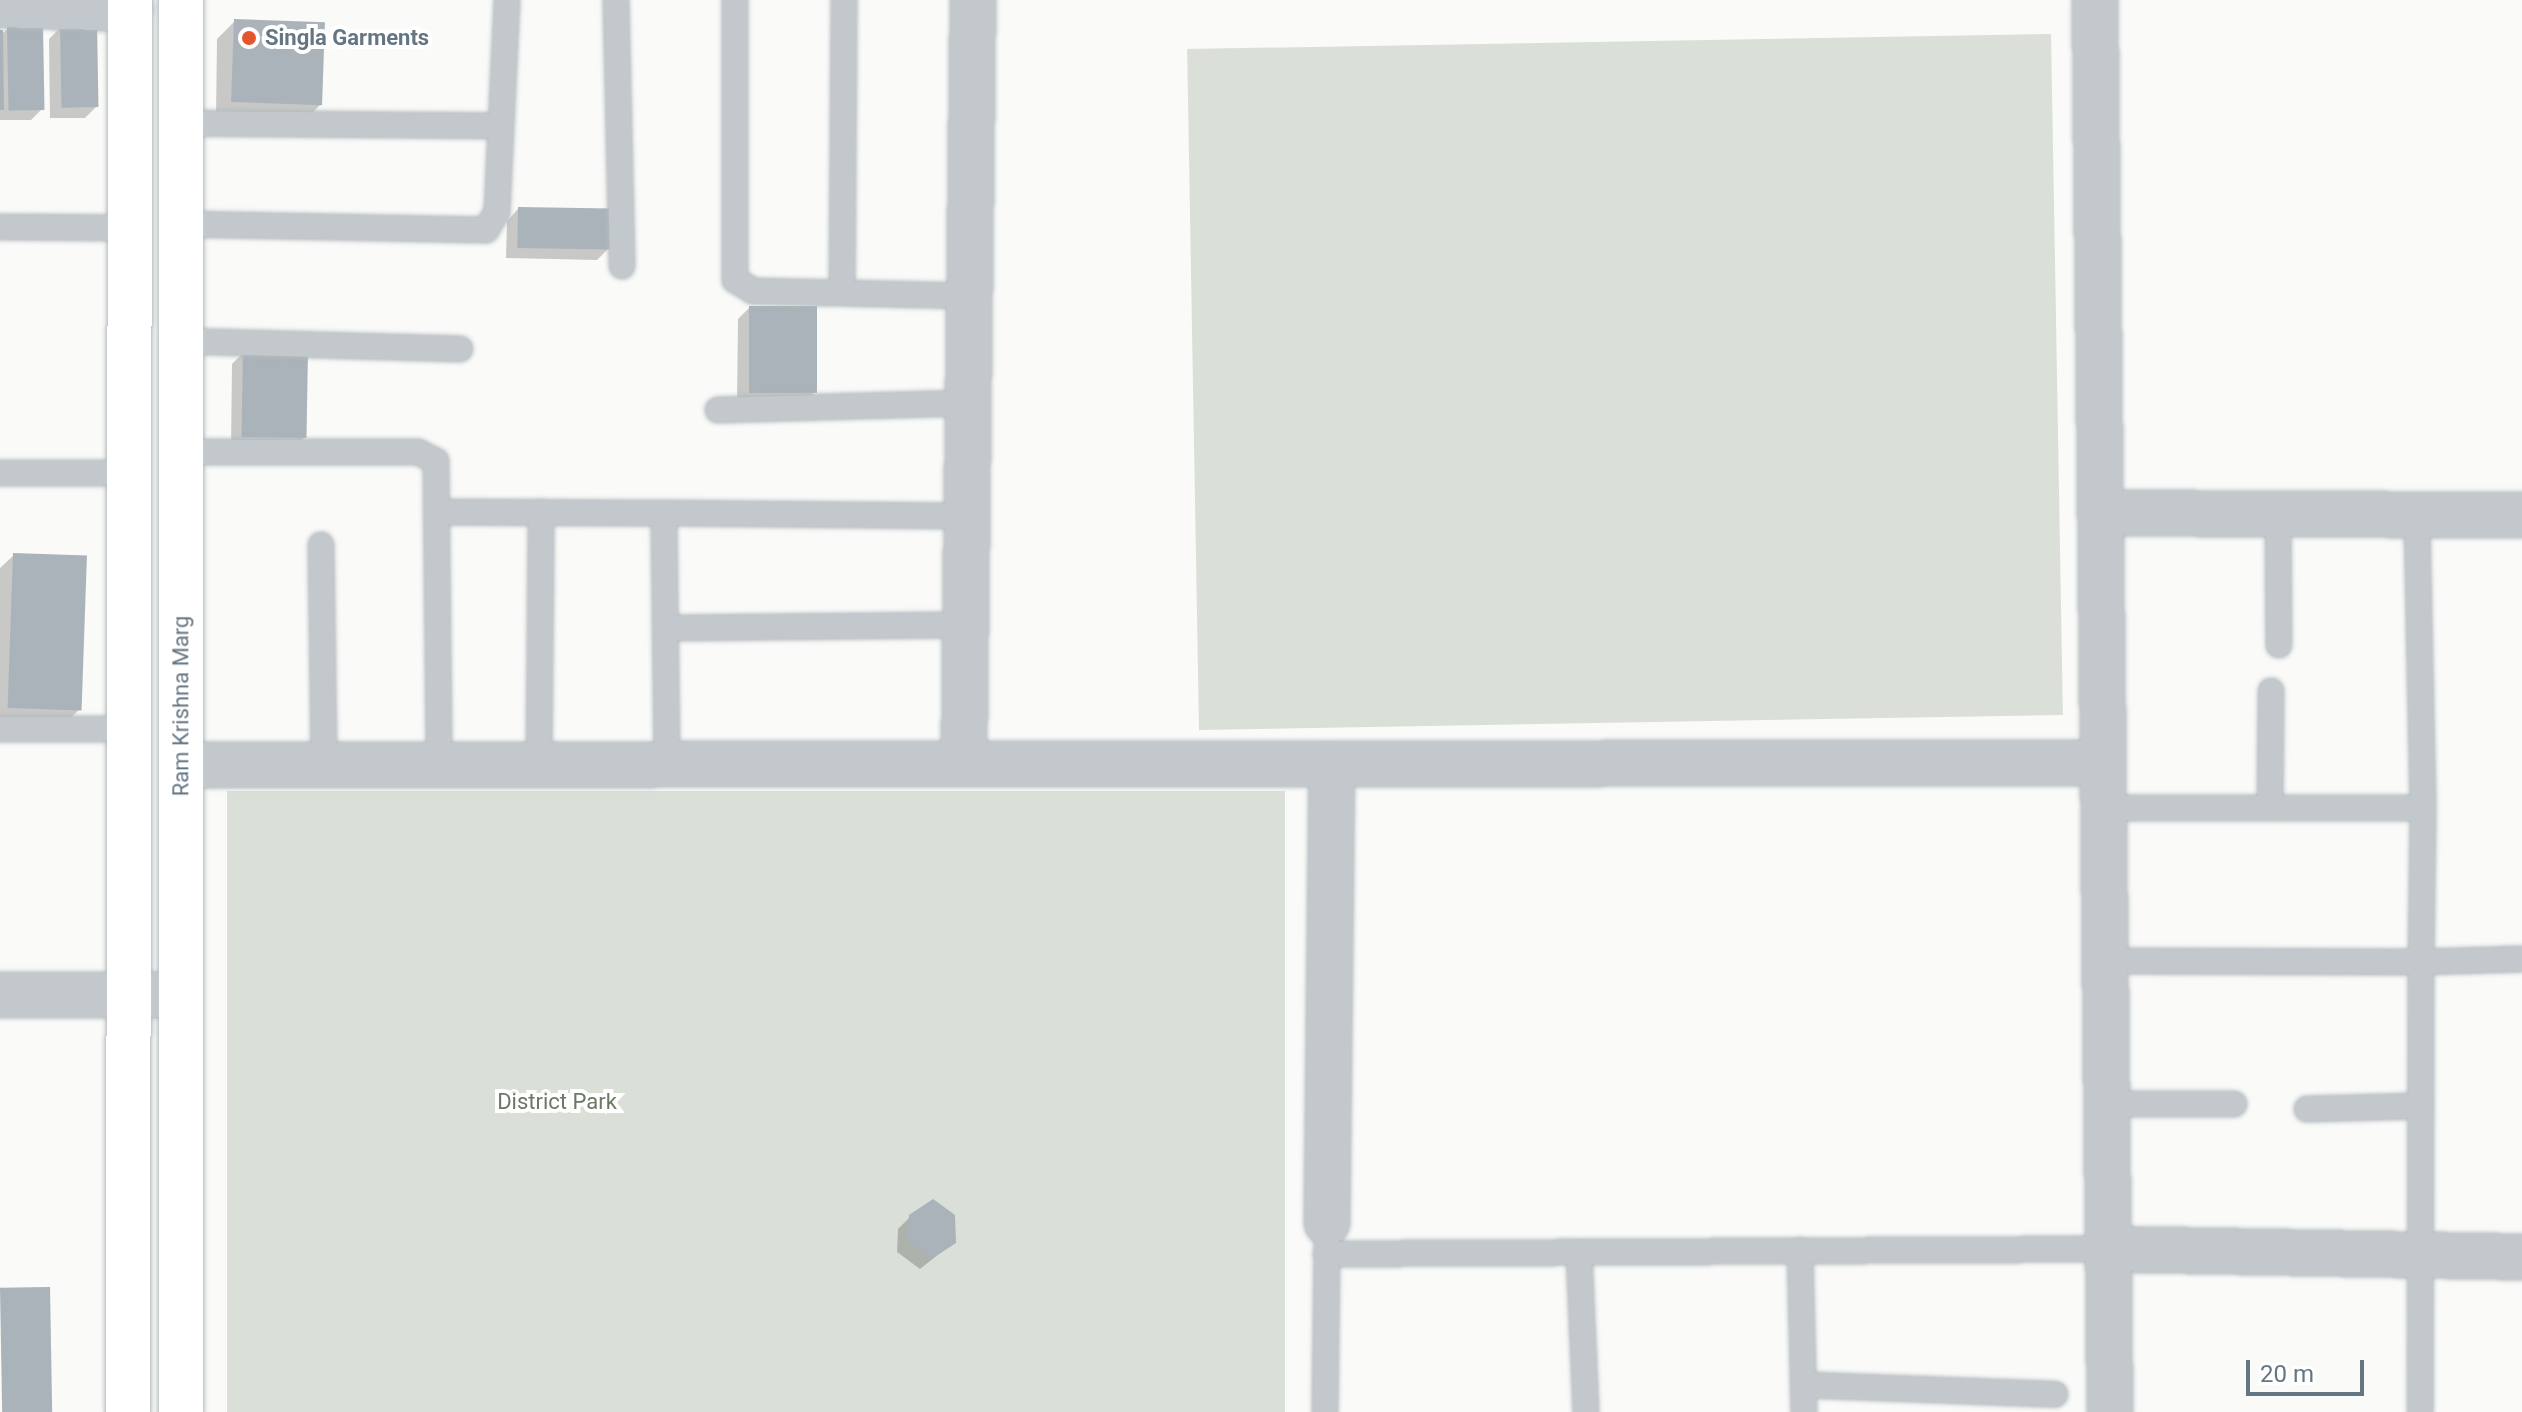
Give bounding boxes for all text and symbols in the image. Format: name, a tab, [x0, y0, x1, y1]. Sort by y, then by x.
place label: Singla Garments	[265, 25, 429, 51]
marker: Singla Garments	[240, 29, 258, 47]
street label: Ram Krishna Marg	[168, 616, 194, 796]
park label: District Park	[497, 1089, 617, 1115]
scale bar	[2250, 1344, 2368, 1394]
text: 20 m	[2260, 1360, 2314, 1388]

